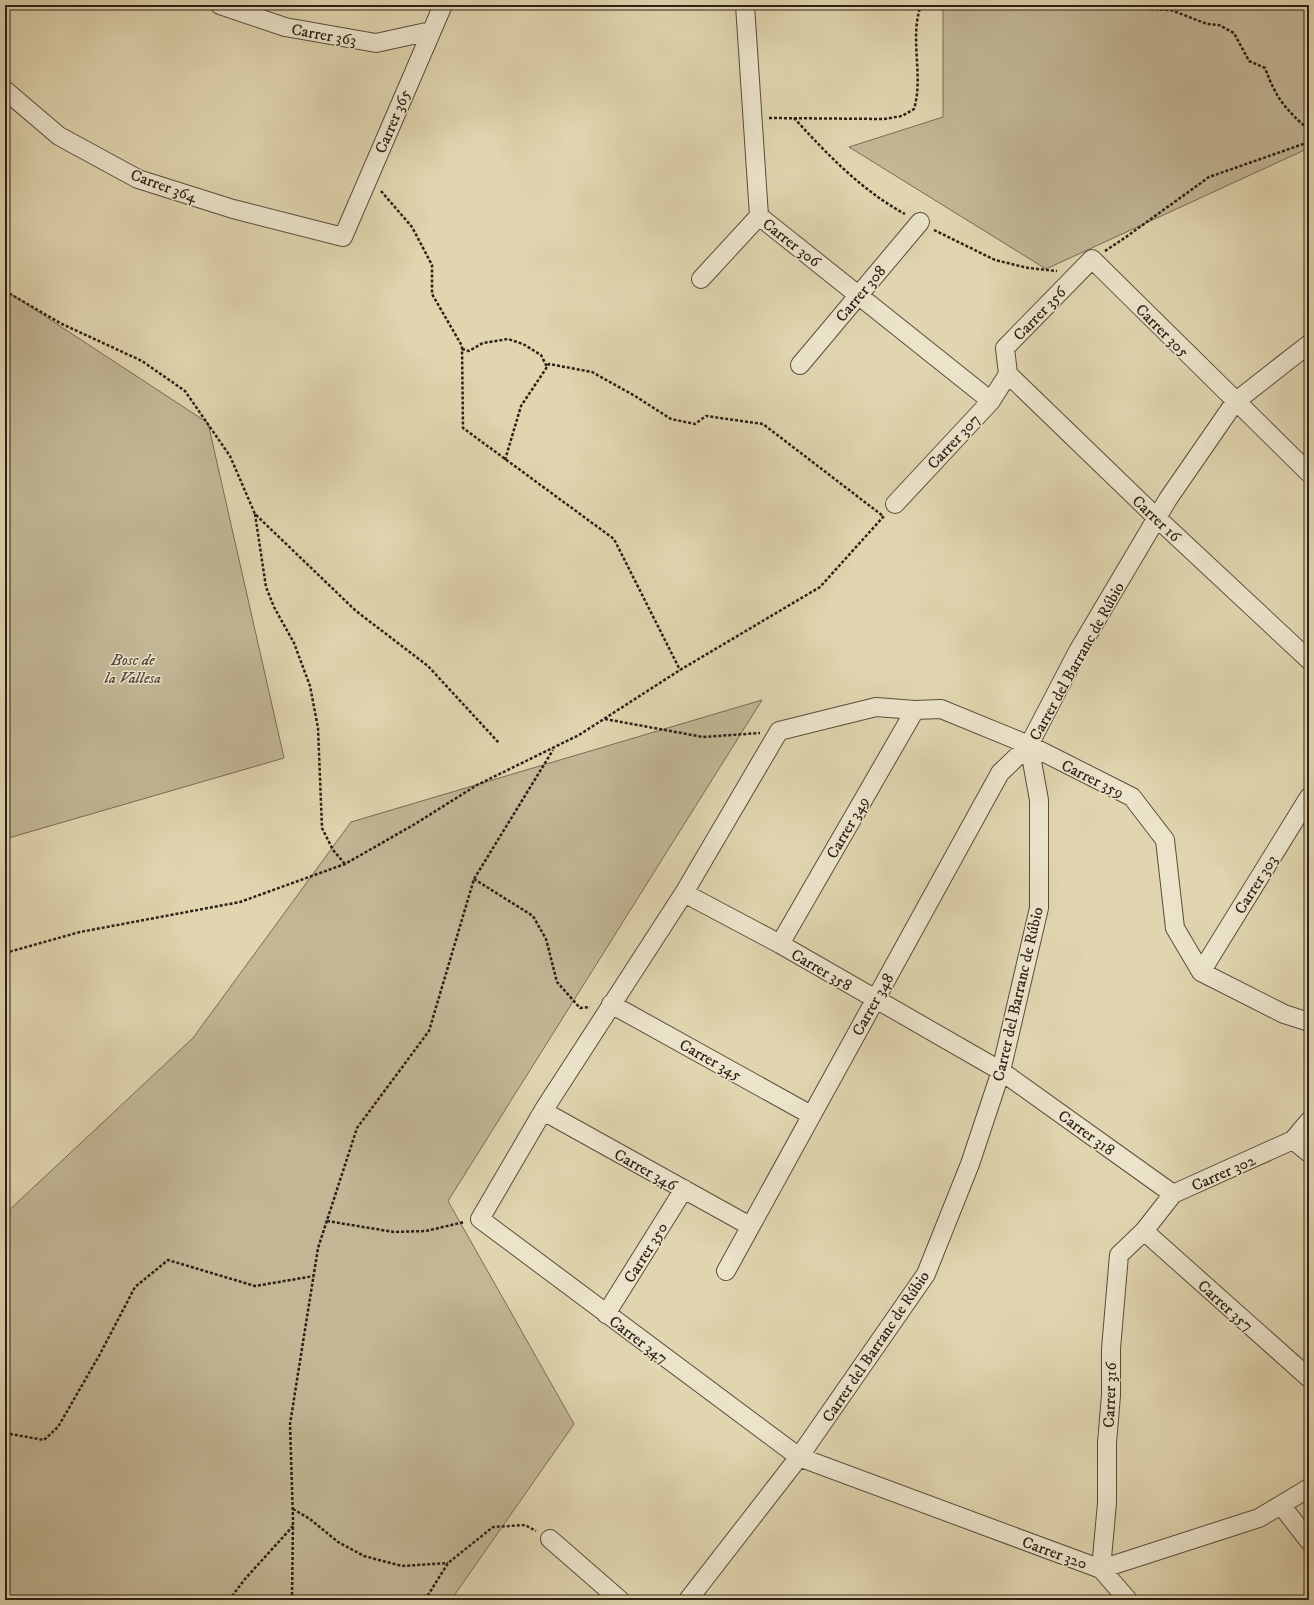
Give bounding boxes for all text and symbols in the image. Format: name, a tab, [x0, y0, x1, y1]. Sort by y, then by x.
street label: Carrer 363	[290, 19, 358, 51]
street label: Carrer 365	[371, 86, 415, 156]
street label: Carrer 364	[128, 165, 200, 207]
street label: Carrer 306	[758, 214, 825, 272]
street label: Carrer 308	[831, 261, 890, 326]
street label: Carrer 356	[1009, 282, 1071, 345]
street label: Carrer 305	[1131, 300, 1193, 362]
street label: Carrer 307	[923, 410, 984, 473]
street label: Carrer 16	[1128, 491, 1185, 547]
street label: Carrer del Barranc de Rúbio	[1025, 578, 1129, 744]
park label: Bosc de la Vallesa	[104, 650, 161, 688]
street label: Carrer 359	[1058, 755, 1127, 803]
street label: Carrer 349	[822, 793, 874, 862]
street label: Carrer 303	[1230, 851, 1282, 918]
street label: Carrer del Barranc de Rúbio	[988, 905, 1048, 1083]
street label: Carrer 358	[787, 944, 856, 995]
street label: Carrer 348	[848, 970, 898, 1039]
street label: Carrer 345	[676, 1035, 745, 1085]
street label: Carrer 318	[1054, 1106, 1119, 1160]
street label: Carrer 346	[611, 1144, 681, 1196]
street label: Carrer 302	[1188, 1150, 1259, 1196]
street label: Carrer 350	[619, 1218, 672, 1287]
street label: Carrer del Barranc de Rúbio	[818, 1267, 934, 1426]
street label: Carrer 357	[1193, 1276, 1257, 1336]
street label: Carrer 347	[605, 1311, 672, 1368]
street label: Carrer 316	[1099, 1361, 1121, 1428]
street label: Carrer 320	[1019, 1532, 1090, 1574]

